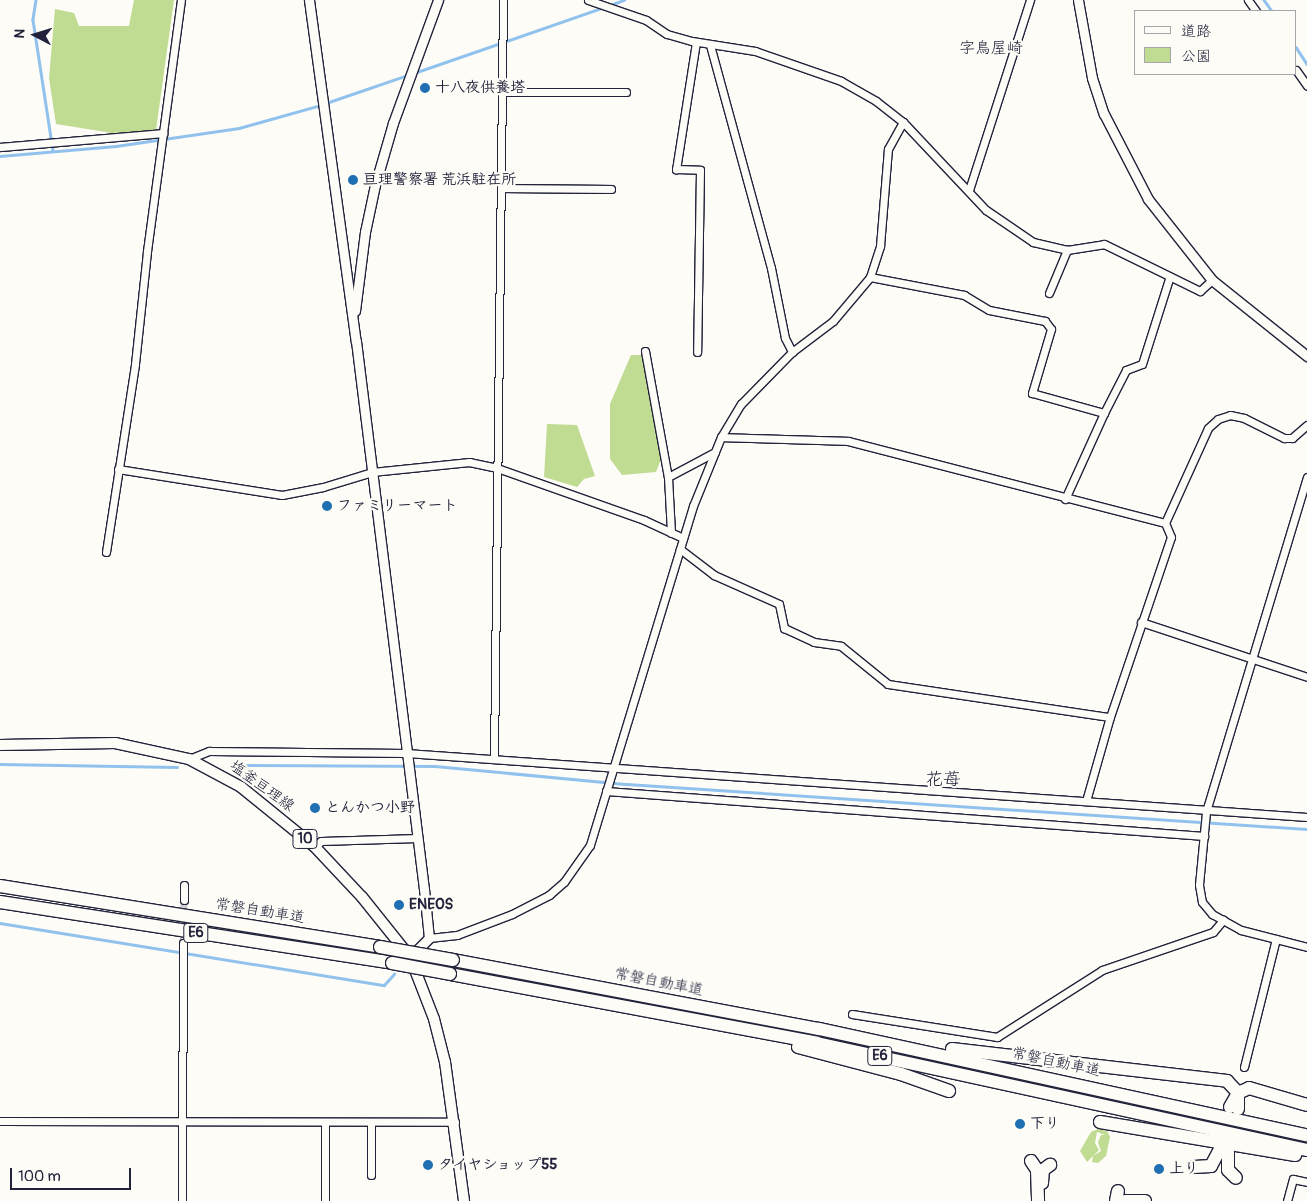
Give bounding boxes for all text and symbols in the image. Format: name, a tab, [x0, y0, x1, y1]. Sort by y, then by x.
north arrow	[10, 10, 60, 60]
legend	[1134, 10, 1297, 75]
text: 道路	[1181, 22, 1211, 41]
text: N	[11, 28, 28, 39]
district label: 字鳥屋崎	[959, 38, 1023, 58]
text: 公園	[1181, 47, 1211, 66]
place label: 十八夜供養塔	[435, 79, 525, 97]
marker: 十八夜供養塔	[419, 82, 431, 94]
place label: 亘理警察署 荒浜駐在所	[363, 171, 516, 189]
marker: 亘理警察署 荒浜駐在所	[347, 174, 359, 186]
place label: ファミリーマート	[337, 497, 457, 515]
marker: ファミリーマート	[321, 500, 333, 512]
street label: 塩釜亘理線	[226, 757, 298, 815]
district label: 花苺	[925, 769, 961, 791]
place label: とんかつ小野	[325, 799, 415, 817]
marker: とんかつ小野	[309, 802, 321, 814]
road number: 10	[291, 828, 319, 851]
street label: 常磐自動車道	[214, 895, 306, 927]
place label: ENEOS	[409, 896, 453, 914]
marker: ENEOS	[393, 899, 405, 911]
road number: E6	[182, 921, 210, 944]
street label: 常磐自動車道	[613, 965, 705, 999]
road number: E6	[866, 1044, 894, 1068]
street label: 常磐自動車道	[1010, 1044, 1102, 1080]
place label: 下り	[1030, 1115, 1060, 1133]
marker: 下り	[1014, 1118, 1026, 1130]
place label: タイヤショップ55	[438, 1156, 559, 1174]
scale bar	[12, 1158, 134, 1190]
marker: タイヤショップ55	[422, 1159, 434, 1171]
place label: 上り	[1169, 1160, 1199, 1178]
marker: 上り	[1153, 1163, 1165, 1175]
text: 100 m	[18, 1167, 61, 1186]

